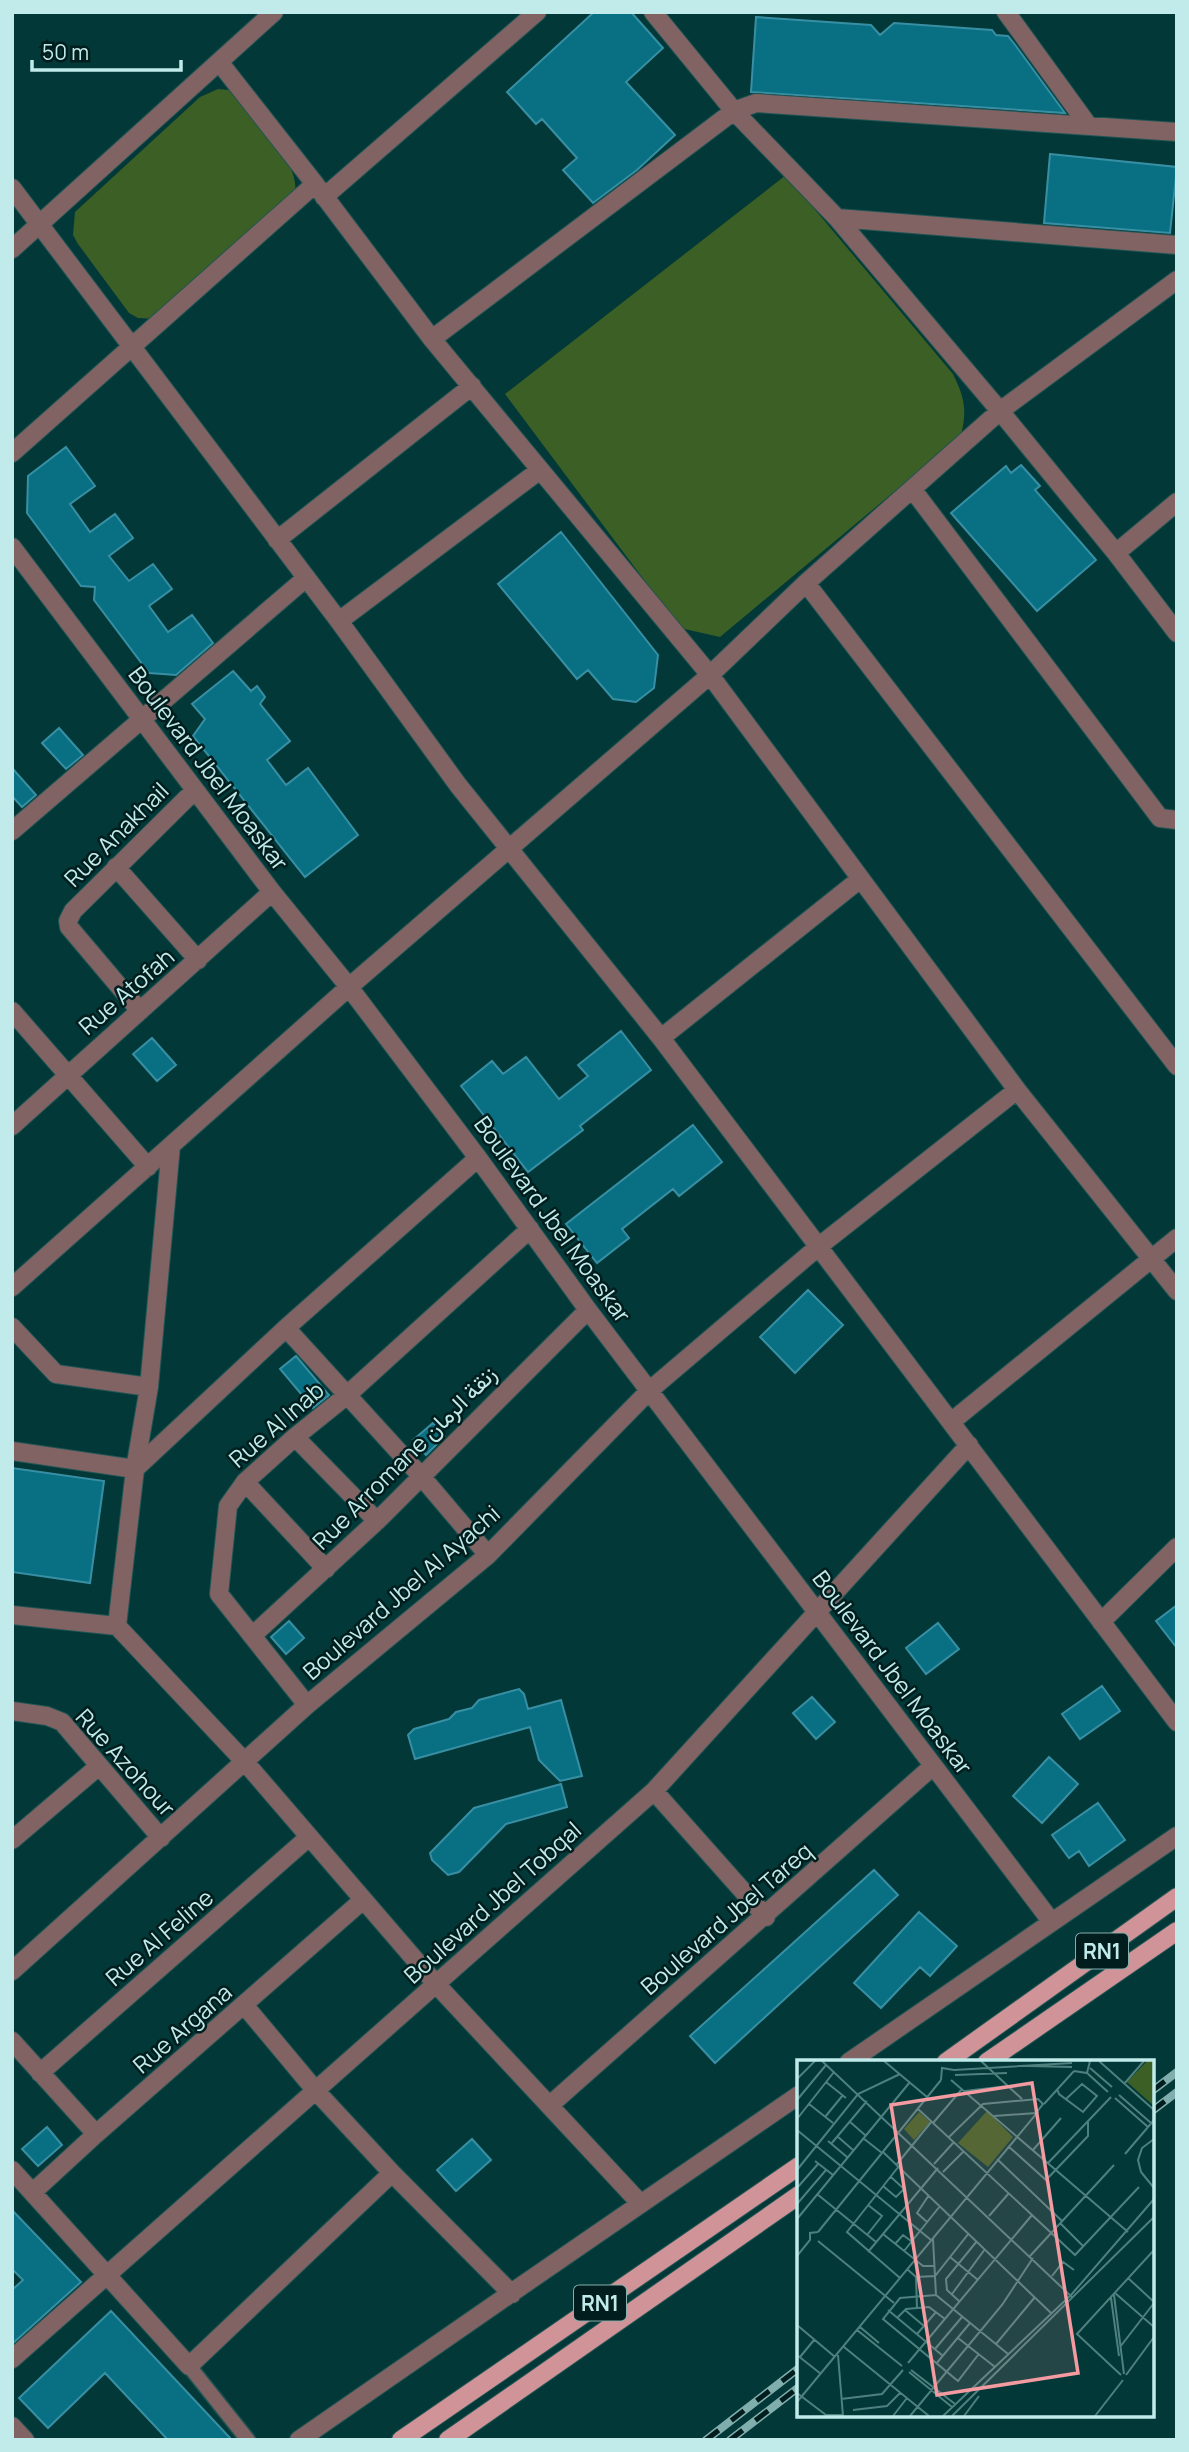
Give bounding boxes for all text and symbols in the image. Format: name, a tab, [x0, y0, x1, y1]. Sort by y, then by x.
scale bar	[32, 28, 180, 72]
text: 50 m	[42, 38, 89, 66]
street label: Boulevard Jbel Moaskar	[122, 659, 296, 877]
street label: Rue Anakhail	[57, 775, 175, 893]
street label: Rue Atofah	[71, 941, 181, 1041]
street label: Boulevard Jbel Moaskar	[467, 1109, 639, 1329]
street label: Rue Arromane زنقة الرمان	[305, 1358, 503, 1556]
street label: Rue Al Inab	[222, 1374, 330, 1474]
street label: Boulevard Jbel Al Ayachi	[296, 1497, 506, 1687]
street label: Boulevard Jbel Moaskar	[806, 1563, 980, 1781]
street label: Rue Azohour	[69, 1701, 183, 1823]
street label: Boulevard Jbel Tobqal	[396, 1814, 588, 1990]
street label: Boulevard Jbel Tareq	[633, 1835, 819, 2001]
street label: Rue Al Feline	[98, 1881, 220, 1993]
road number: RN1	[1076, 1934, 1128, 1968]
street label: Rue Argana	[126, 1976, 238, 2080]
inset map	[797, 2060, 1154, 2417]
road number: RN1	[574, 2286, 626, 2320]

